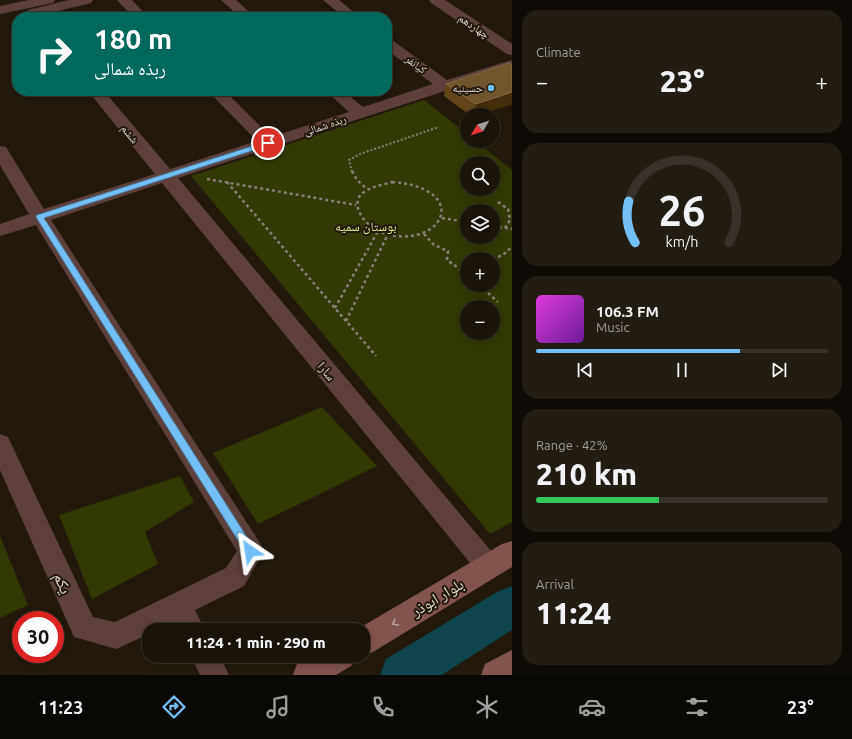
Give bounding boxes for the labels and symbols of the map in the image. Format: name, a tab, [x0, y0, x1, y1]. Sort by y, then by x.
street label: چهاردهم	[455, 11, 492, 42]
street label: کیانفر	[402, 52, 429, 76]
place label: حسینیه	[453, 82, 483, 94]
marker: حسینیه	[486, 83, 496, 93]
north arrow	[460, 108, 500, 148]
street label: ربذه شمالی	[302, 113, 348, 138]
street label: ششم	[117, 122, 141, 147]
pin	[251, 126, 285, 160]
park label: بوستان سمیه	[335, 219, 397, 235]
street label: سارا	[314, 359, 339, 384]
position arrow	[229, 530, 271, 572]
street label: یکم	[49, 570, 76, 597]
street label: بلوار ابوذر	[407, 574, 467, 621]
speed limit sign: 30	[12, 611, 64, 663]
one-way arrow	[392, 619, 399, 626]

